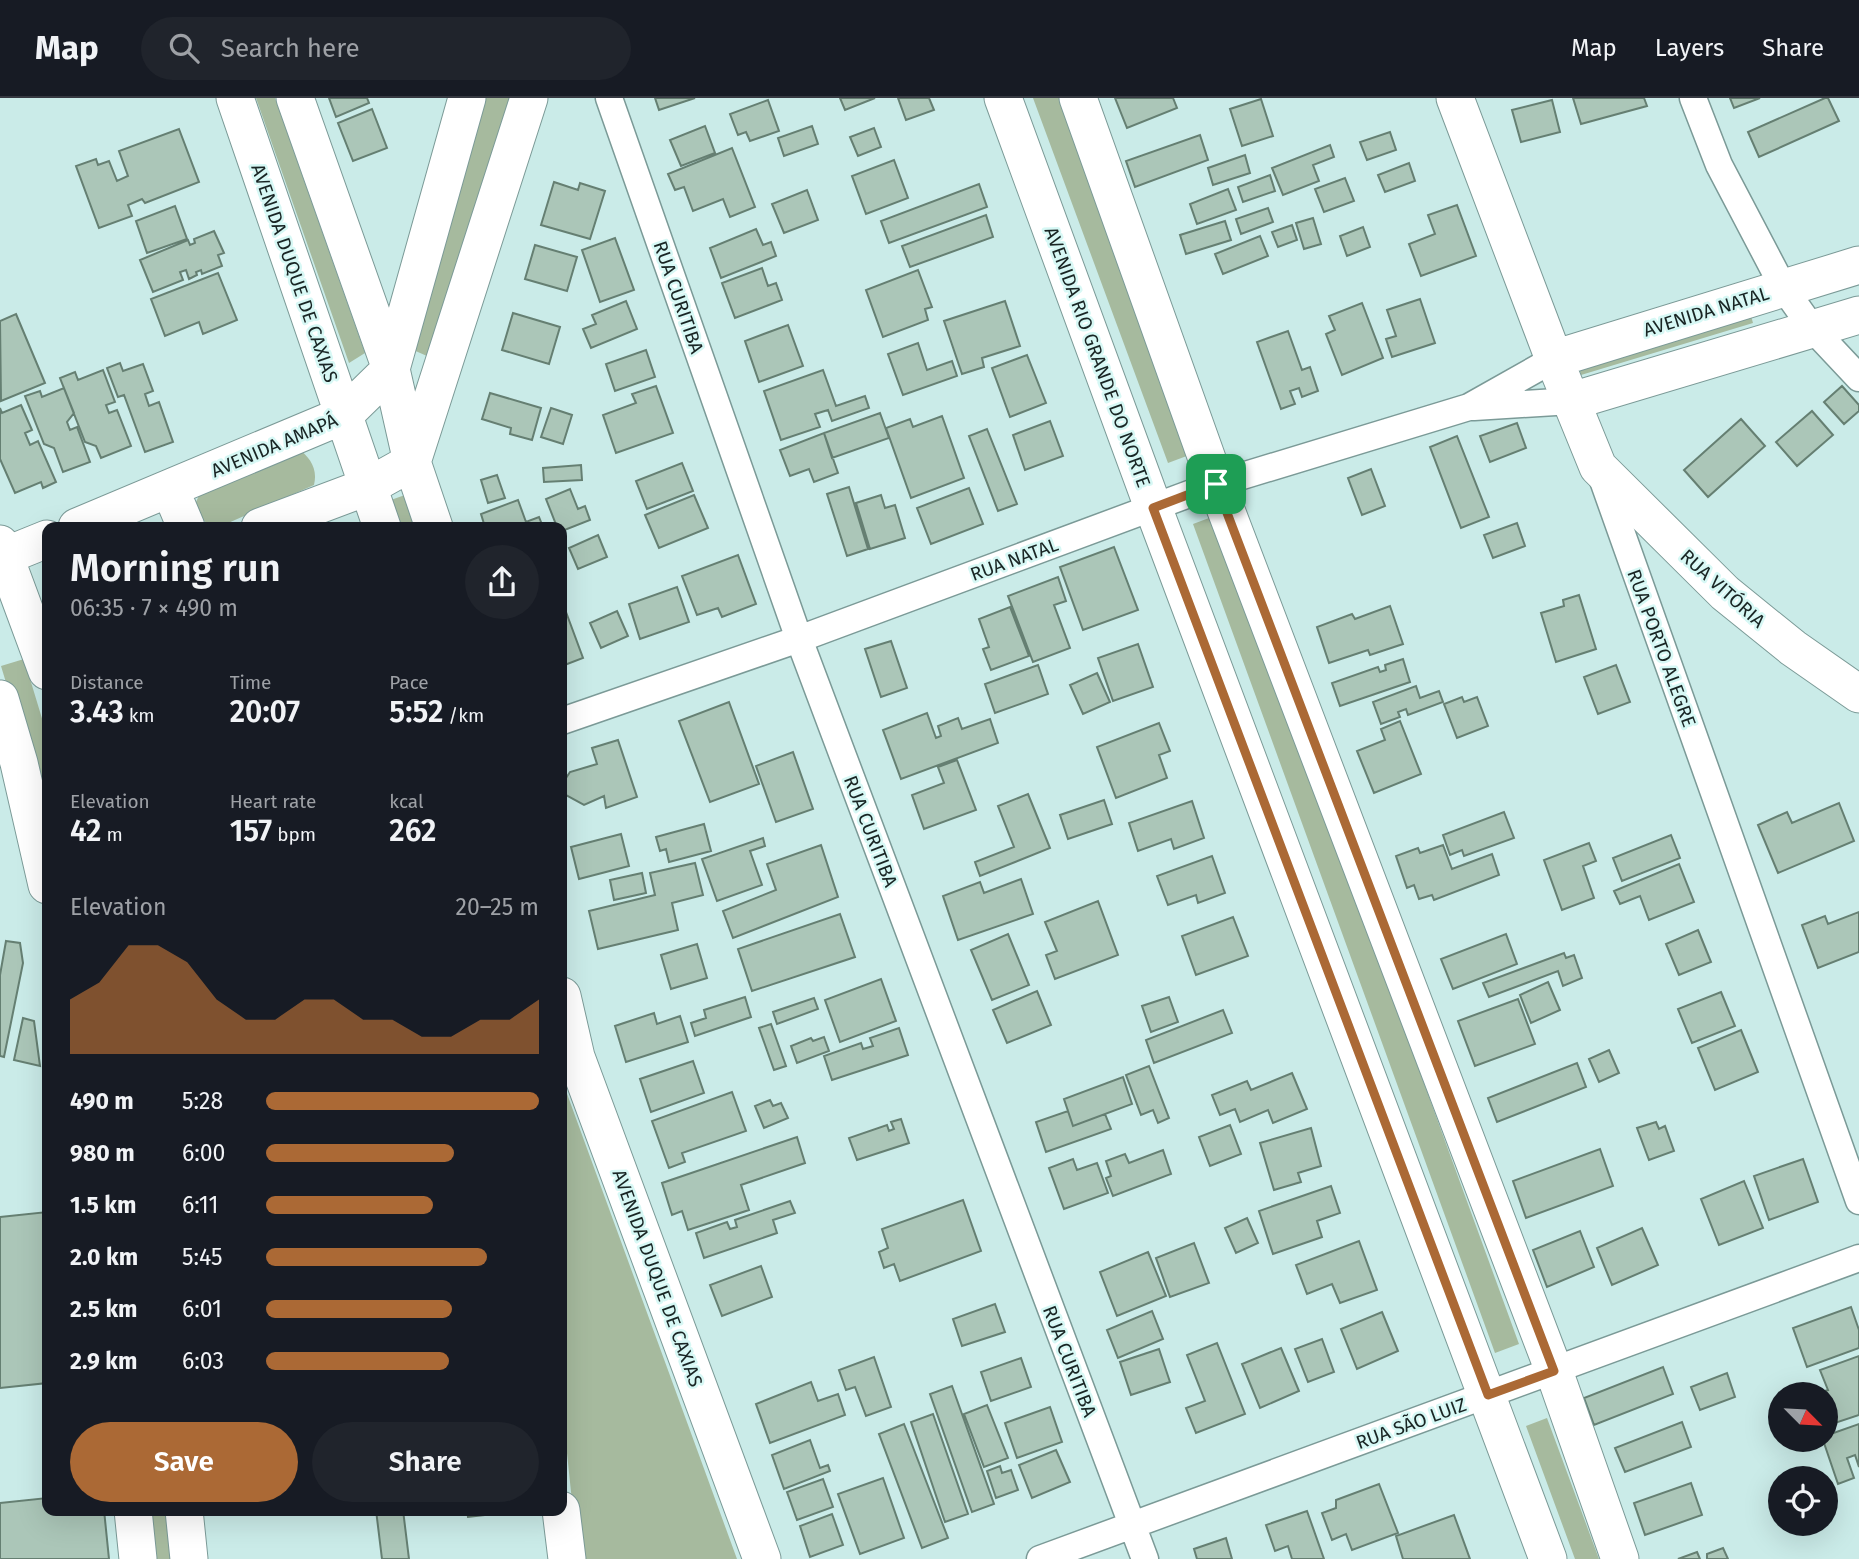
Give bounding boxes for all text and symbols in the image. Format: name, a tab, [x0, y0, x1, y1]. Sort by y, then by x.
search box	[141, 17, 631, 80]
text: Map	[35, 28, 99, 68]
icon: search	[165, 29, 203, 67]
text: Search here	[221, 33, 360, 64]
text: Map	[1571, 34, 1617, 62]
text: Layers	[1655, 34, 1724, 62]
text: Share	[1762, 34, 1824, 62]
street label: AVENIDA DUQUE DE CAXIAS	[246, 161, 343, 386]
street label: AVENIDA RIO GRANDE DO NORTE	[1040, 224, 1155, 491]
street label: RUA CURITIBA	[649, 238, 709, 357]
street label: AVENIDA NATAL	[1641, 281, 1772, 341]
street label: AVENIDA AMAPÁ	[207, 408, 341, 482]
pin	[1186, 454, 1246, 514]
icon: arrive	[1197, 465, 1235, 503]
street label: RUA NATAL	[967, 533, 1062, 586]
street label: RUA VITÓRIA	[1676, 544, 1770, 633]
text: Morning run	[70, 545, 281, 591]
button: share	[465, 545, 539, 619]
street label: RUA PORTO ALEGRE	[1622, 566, 1701, 730]
text: 06:35 · 7 × 490 m	[70, 594, 238, 622]
text: Distance	[70, 671, 144, 694]
text: Time	[230, 671, 271, 694]
text: Pace	[389, 671, 429, 694]
text: 3.43	[70, 694, 124, 730]
text: 20:07	[230, 694, 300, 730]
text: 5:52	[389, 694, 443, 730]
text: km	[124, 704, 155, 727]
text: /km	[443, 704, 484, 727]
street label: RUA CURITIBA	[839, 772, 902, 890]
text: Elevation	[70, 790, 150, 813]
text: Heart rate	[230, 790, 316, 813]
text: kcal	[389, 790, 424, 813]
text: 42	[70, 813, 101, 849]
text: 157	[230, 813, 272, 849]
text: 262	[389, 813, 436, 849]
text: m	[101, 823, 123, 846]
text: bpm	[272, 823, 316, 846]
text: Elevation	[70, 893, 166, 921]
text: 20–25 m	[456, 893, 539, 921]
text: 490 m	[70, 1087, 134, 1115]
text: 5:28	[182, 1087, 223, 1115]
text: 980 m	[70, 1139, 135, 1167]
text: 6:00	[182, 1139, 225, 1167]
street label: AVENIDA DUQUE DE CAXIAS	[607, 1166, 708, 1390]
text: 1.5 km	[70, 1191, 136, 1219]
text: 6:11	[182, 1191, 218, 1219]
text: 2.0 km	[70, 1243, 138, 1271]
text: 5:45	[182, 1243, 222, 1271]
text: 2.5 km	[70, 1295, 138, 1323]
text: 6:01	[182, 1295, 222, 1323]
street label: RUA CURITIBA	[1038, 1302, 1101, 1420]
text: 2.9 km	[70, 1347, 137, 1375]
text: 6:03	[182, 1347, 224, 1375]
north arrow	[1768, 1382, 1838, 1452]
map controls	[1768, 1382, 1838, 1536]
street label: RUA SÃO LUIZ	[1353, 1393, 1470, 1454]
button: Save	[70, 1422, 298, 1502]
button: Share	[312, 1422, 539, 1502]
button: locate	[1768, 1466, 1838, 1536]

